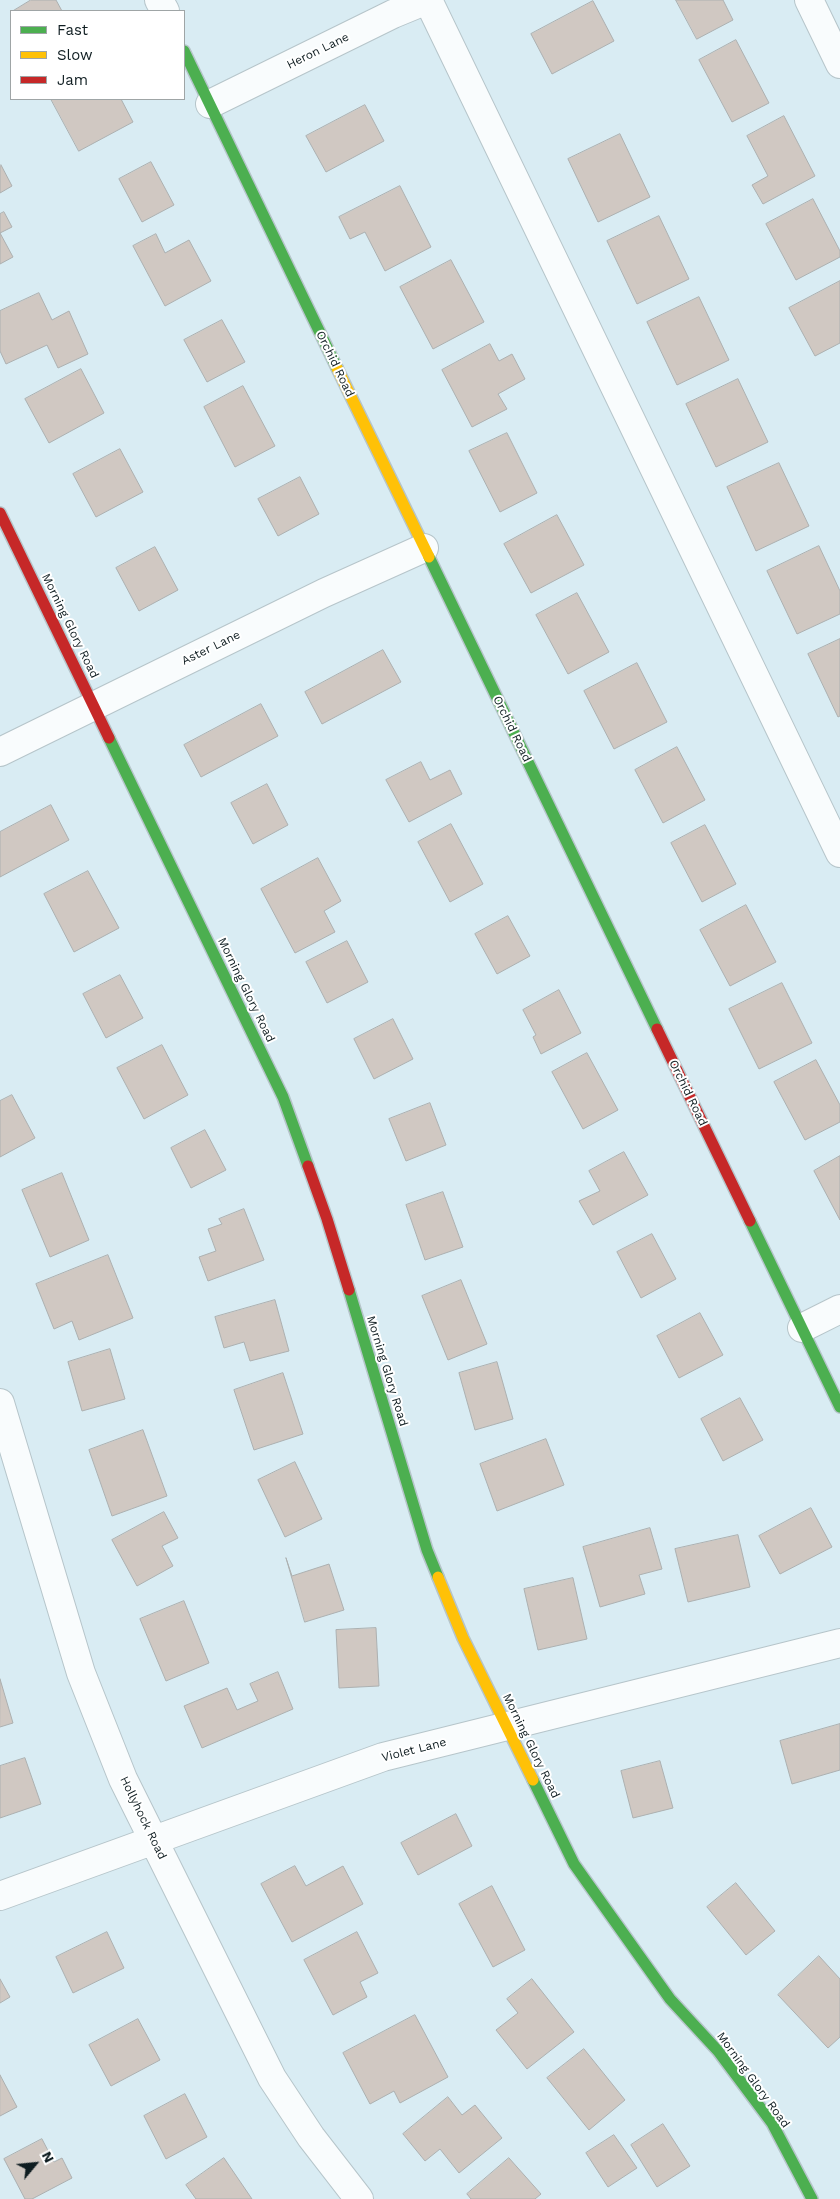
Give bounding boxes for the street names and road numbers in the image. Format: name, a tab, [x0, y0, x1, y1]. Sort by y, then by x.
street label: Heron Lane	[285, 30, 351, 72]
street label: Orchid Road	[313, 329, 357, 399]
street label: Morning Glory Road	[38, 571, 102, 681]
street label: Aster Lane	[179, 628, 243, 668]
street label: Orchid Road	[490, 694, 534, 764]
street label: Morning Glory Road	[214, 935, 278, 1045]
street label: Orchid Road	[666, 1058, 710, 1128]
street label: Morning Glory Road	[363, 1314, 411, 1428]
street label: Morning Glory Road	[499, 1691, 563, 1801]
street label: Violet Lane	[380, 1735, 448, 1765]
street label: Hollyhock Road	[117, 1774, 169, 1862]
street label: Morning Glory Road	[713, 2029, 793, 2131]

